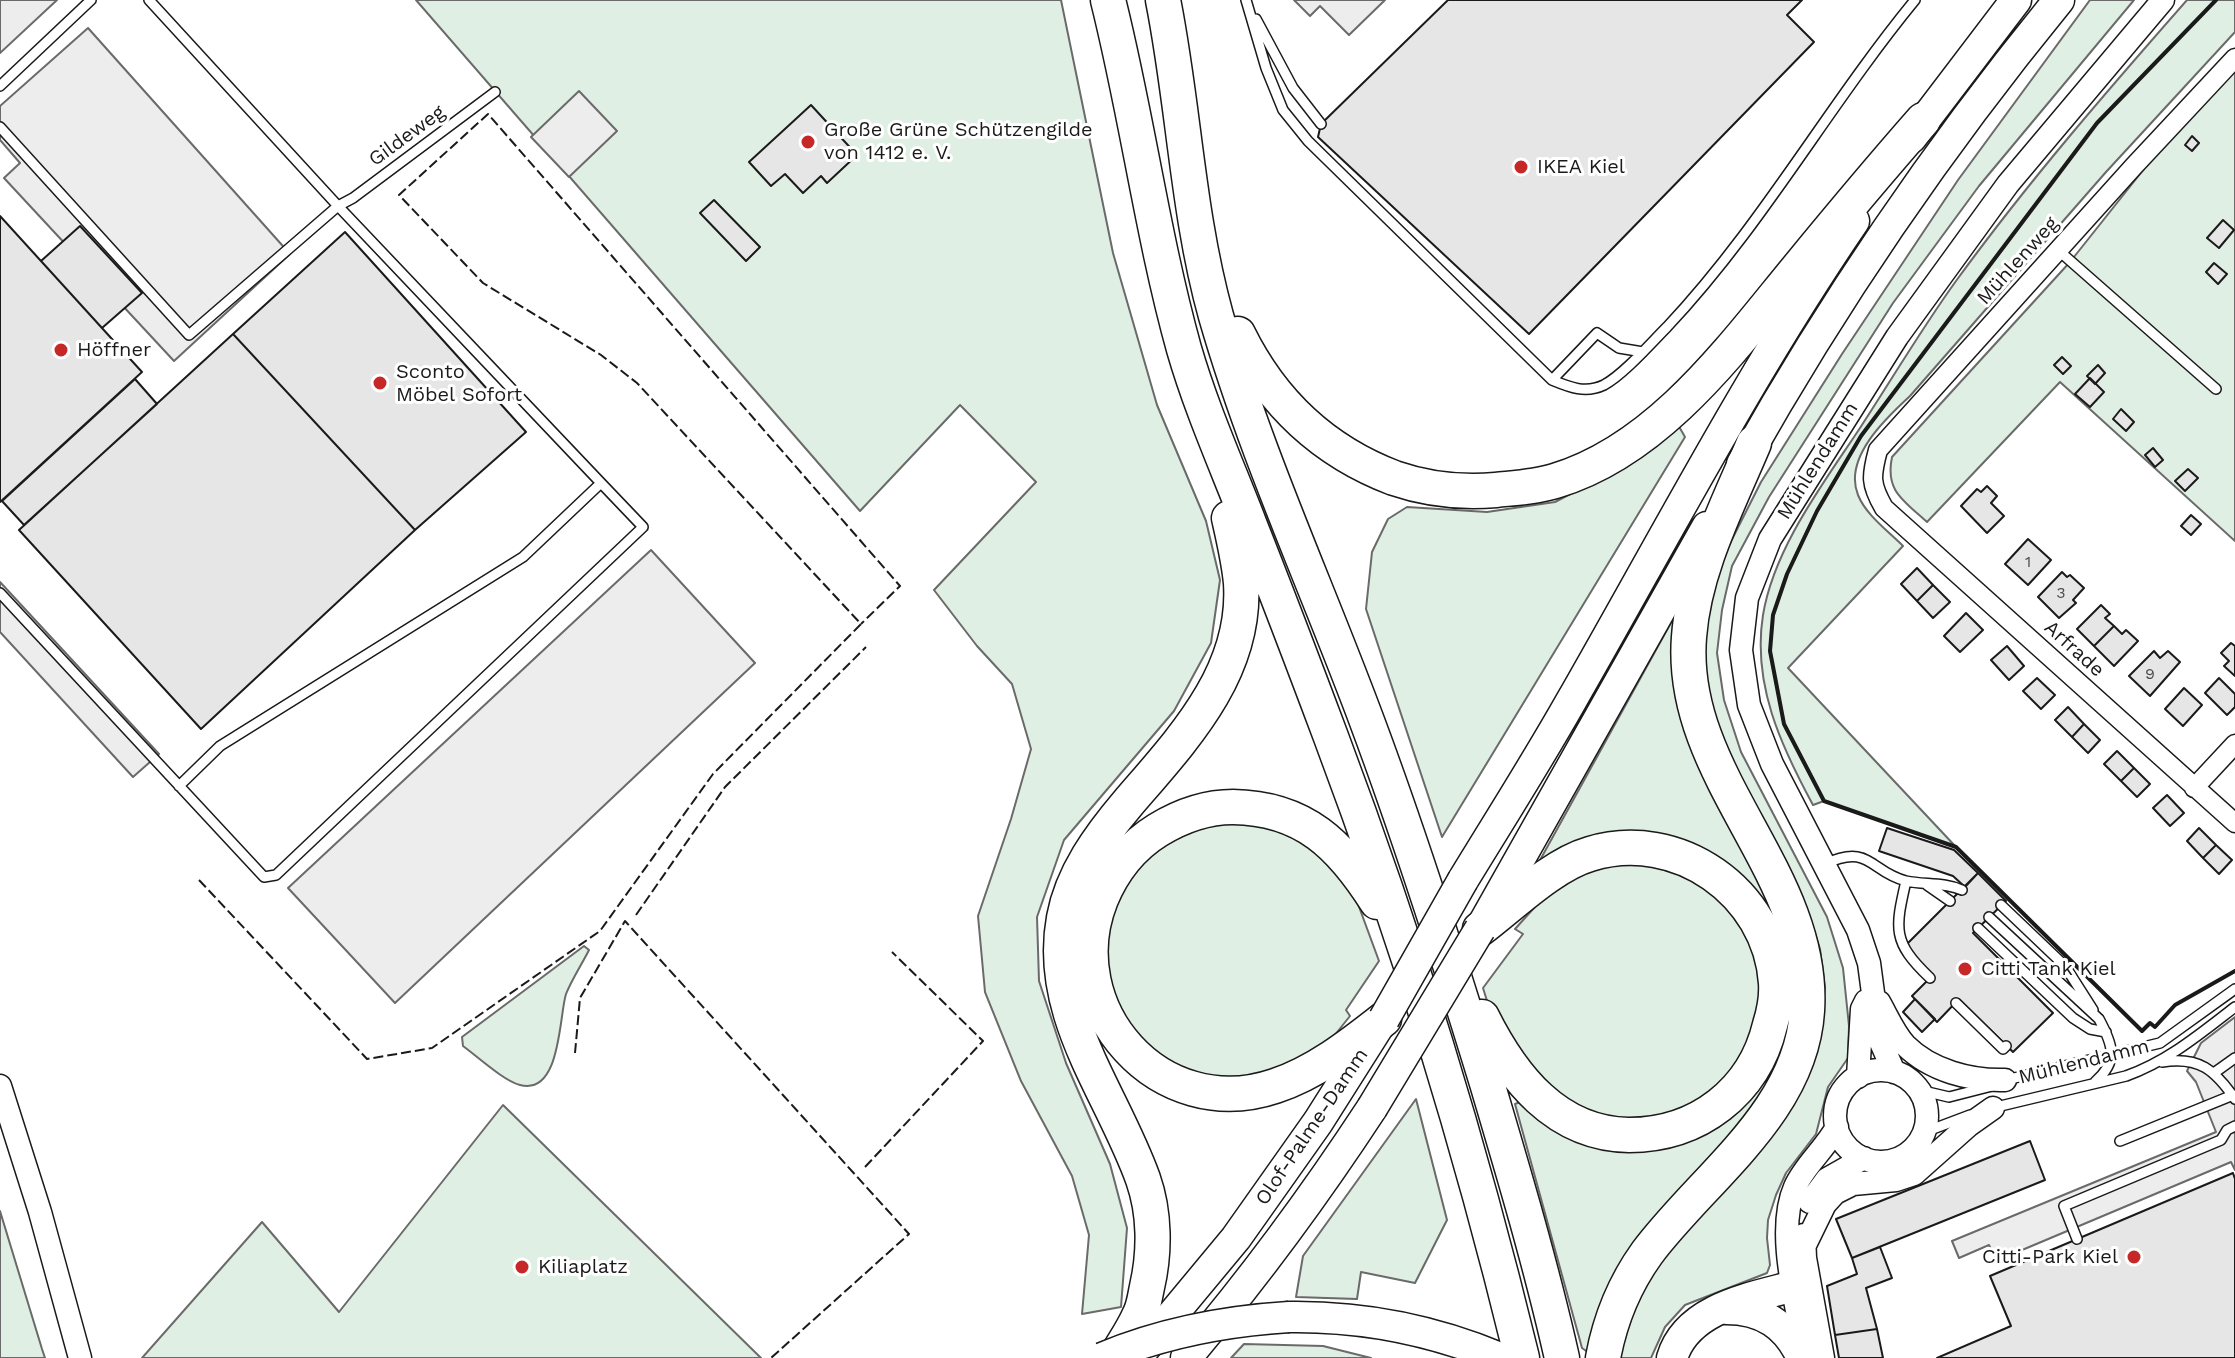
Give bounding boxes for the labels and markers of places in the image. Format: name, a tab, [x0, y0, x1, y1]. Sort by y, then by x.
place label: Große Grüne Schützengilde von 1412 e. V.	[824, 118, 1092, 165]
marker: Große Grüne Schützengilde von 1412 e. V.	[799, 133, 817, 151]
place label: IKEA Kiel	[1537, 155, 1625, 179]
marker: IKEA Kiel	[1512, 158, 1530, 176]
place label: Höffner	[77, 338, 151, 362]
marker: Höffner	[52, 341, 70, 359]
place label: Sconto Möbel Sofort	[396, 360, 522, 407]
marker: Sconto Möbel Sofort	[371, 374, 389, 392]
place label: Citti Tank Kiel	[1981, 957, 2116, 981]
marker: Citti Tank Kiel	[1956, 960, 1974, 978]
place label: Citti-Park Kiel	[1982, 1245, 2118, 1269]
marker: Citti-Park Kiel	[2125, 1248, 2143, 1266]
place label: Kiliaplatz	[538, 1255, 628, 1279]
marker: Kiliaplatz	[513, 1258, 531, 1276]

